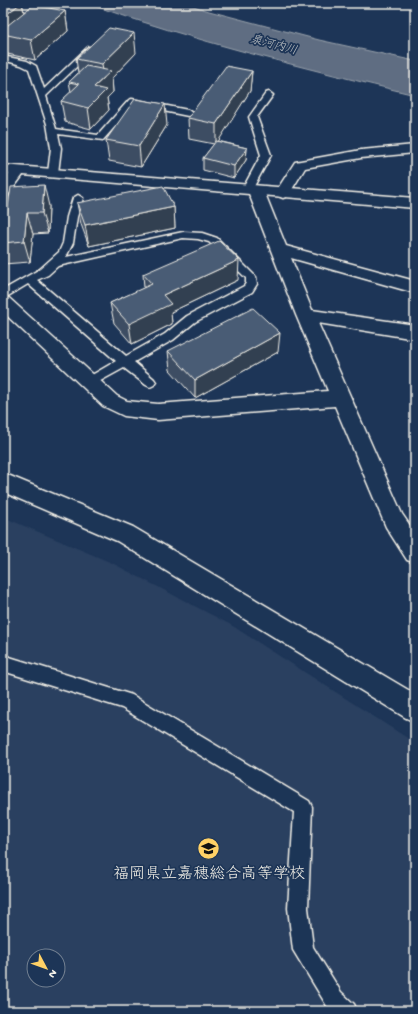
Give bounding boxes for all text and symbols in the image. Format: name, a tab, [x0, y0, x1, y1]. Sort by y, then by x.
water label: 泉河内川	[248, 32, 299, 59]
school or university icon: 福岡県立嘉穂総合高等学校	[196, 836, 222, 862]
place label: 福岡県立嘉穂総合高等学校	[113, 864, 305, 885]
north arrow	[26, 948, 66, 988]
text: N	[45, 967, 59, 980]

